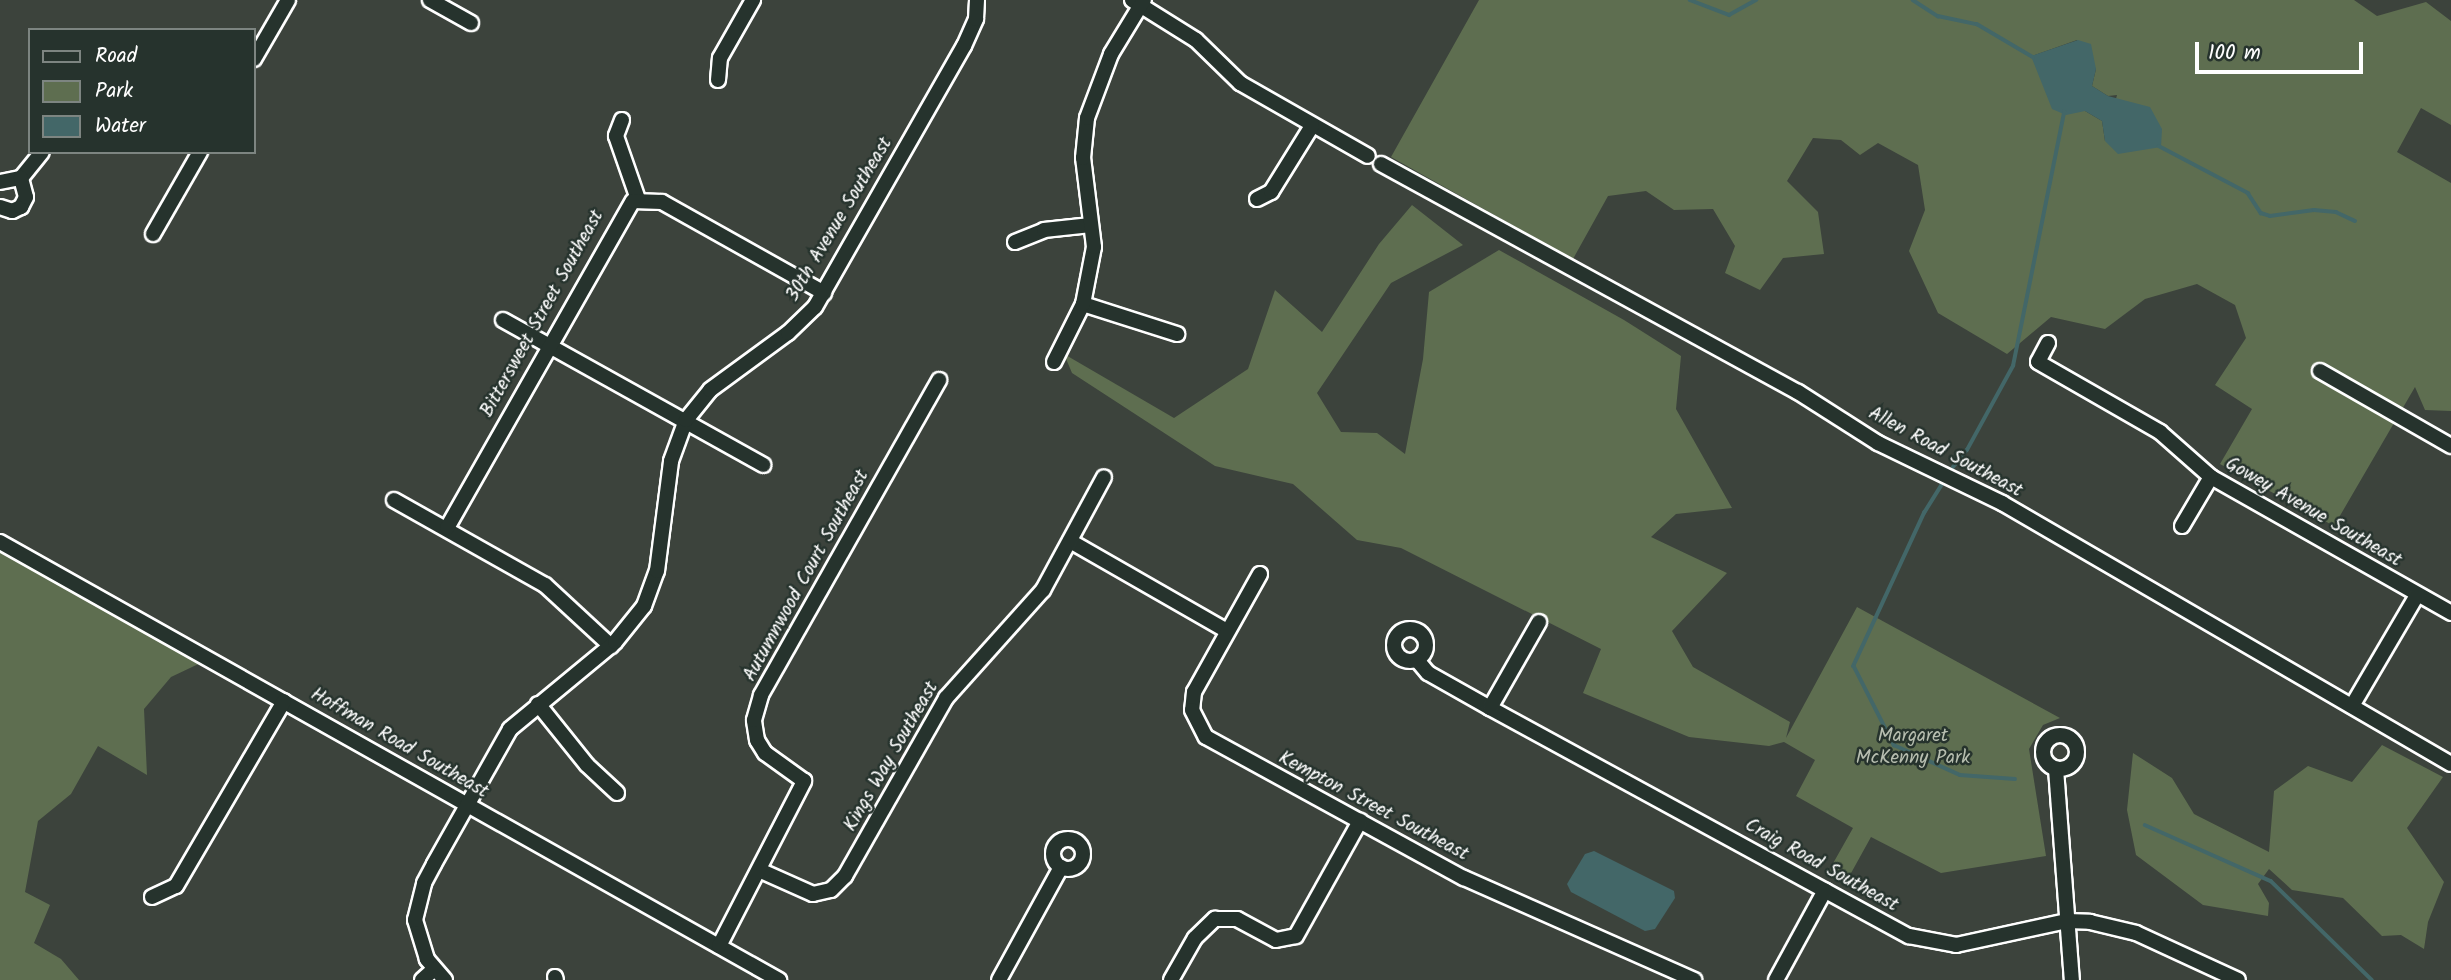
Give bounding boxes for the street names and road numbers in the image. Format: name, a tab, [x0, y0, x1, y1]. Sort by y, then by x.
street label: 30th Avenue Southeast	[782, 134, 898, 306]
street label: Bittersweet Street Southeast	[476, 206, 610, 422]
street label: Allen Road Southeast	[1864, 403, 2026, 503]
street label: Gowey Avenue Southeast	[2221, 453, 2405, 573]
street label: Autumnwood Court Southeast	[739, 466, 875, 686]
street label: Kings Way Southeast	[840, 678, 944, 836]
street label: Hoffman Road Southeast	[306, 684, 492, 804]
street label: Kempton Street Southeast	[1274, 747, 1472, 867]
street label: Craig Road Southeast	[1740, 814, 1902, 918]

